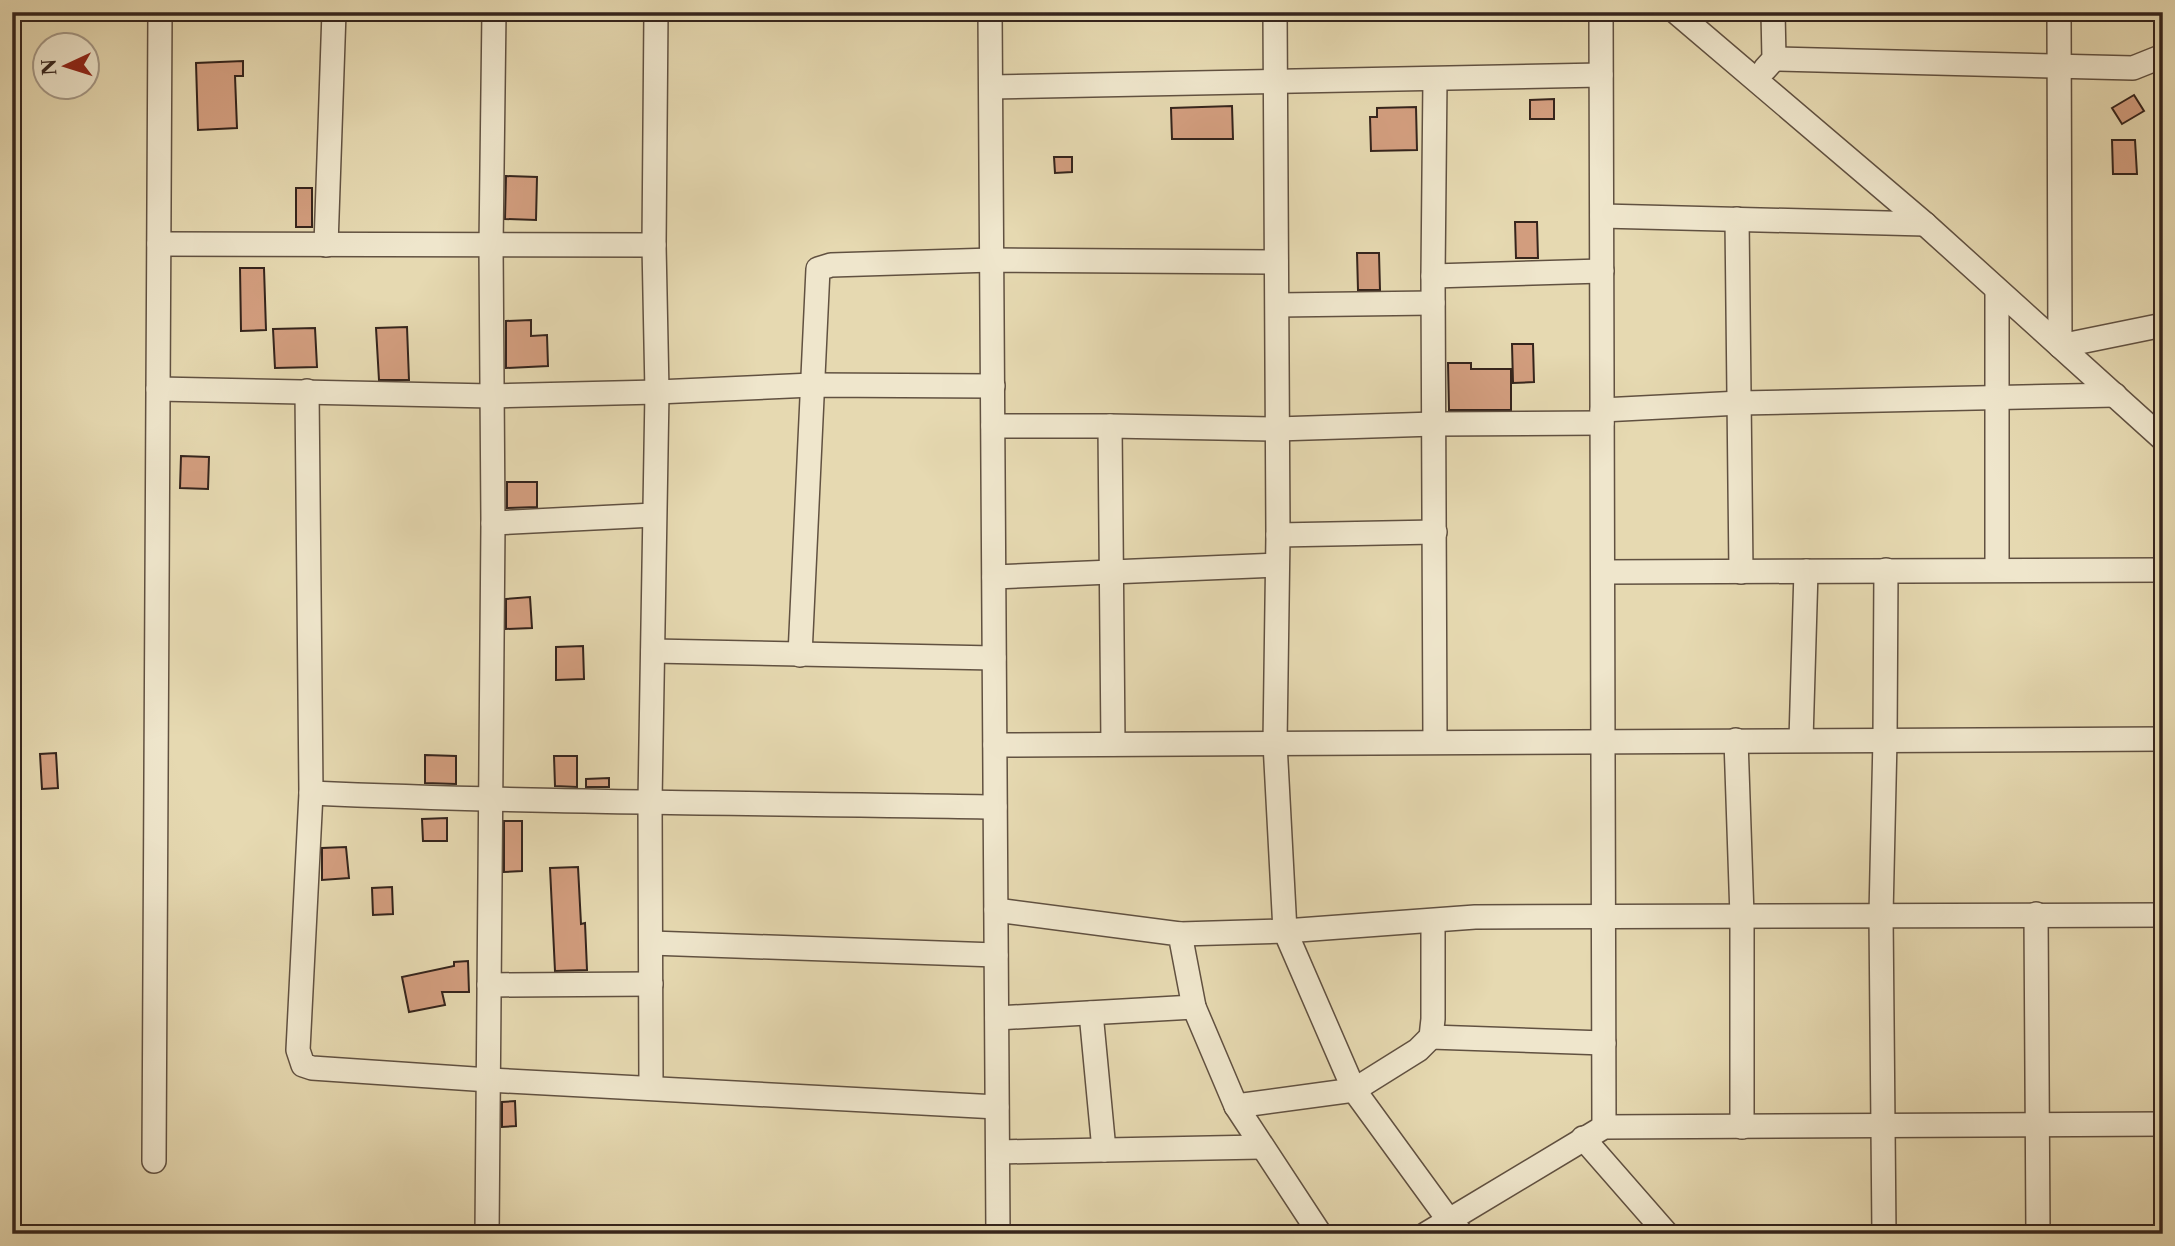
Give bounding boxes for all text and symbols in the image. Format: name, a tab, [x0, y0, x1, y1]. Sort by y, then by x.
north arrow	[32, 32, 102, 102]
text: N	[37, 58, 62, 76]

